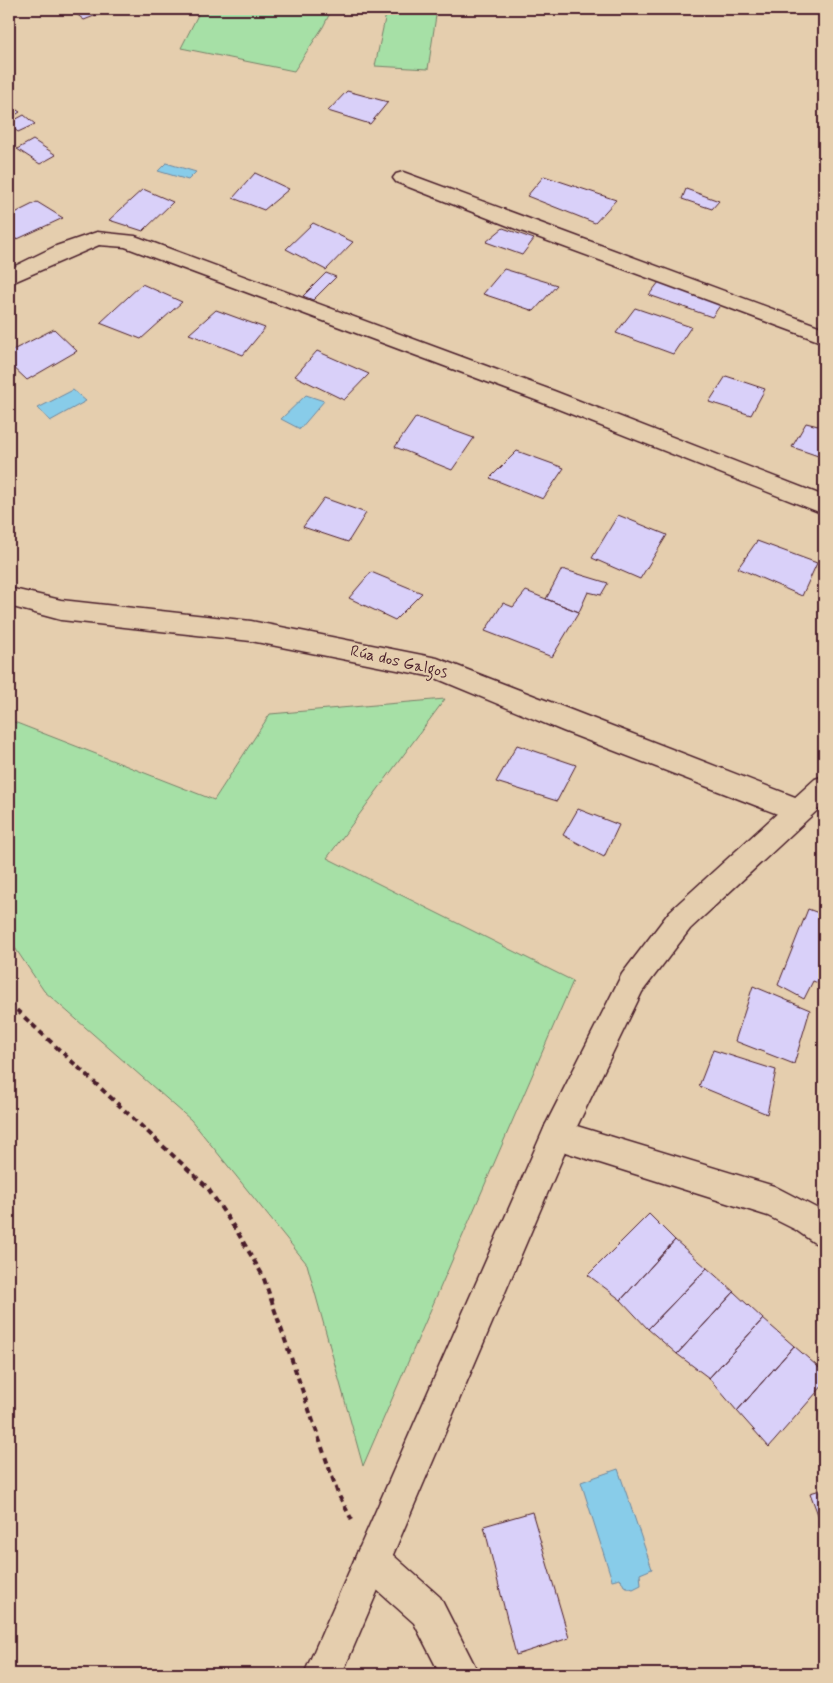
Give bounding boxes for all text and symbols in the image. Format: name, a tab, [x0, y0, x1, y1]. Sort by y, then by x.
street label: Rúa dos Galgos	[348, 641, 450, 684]

